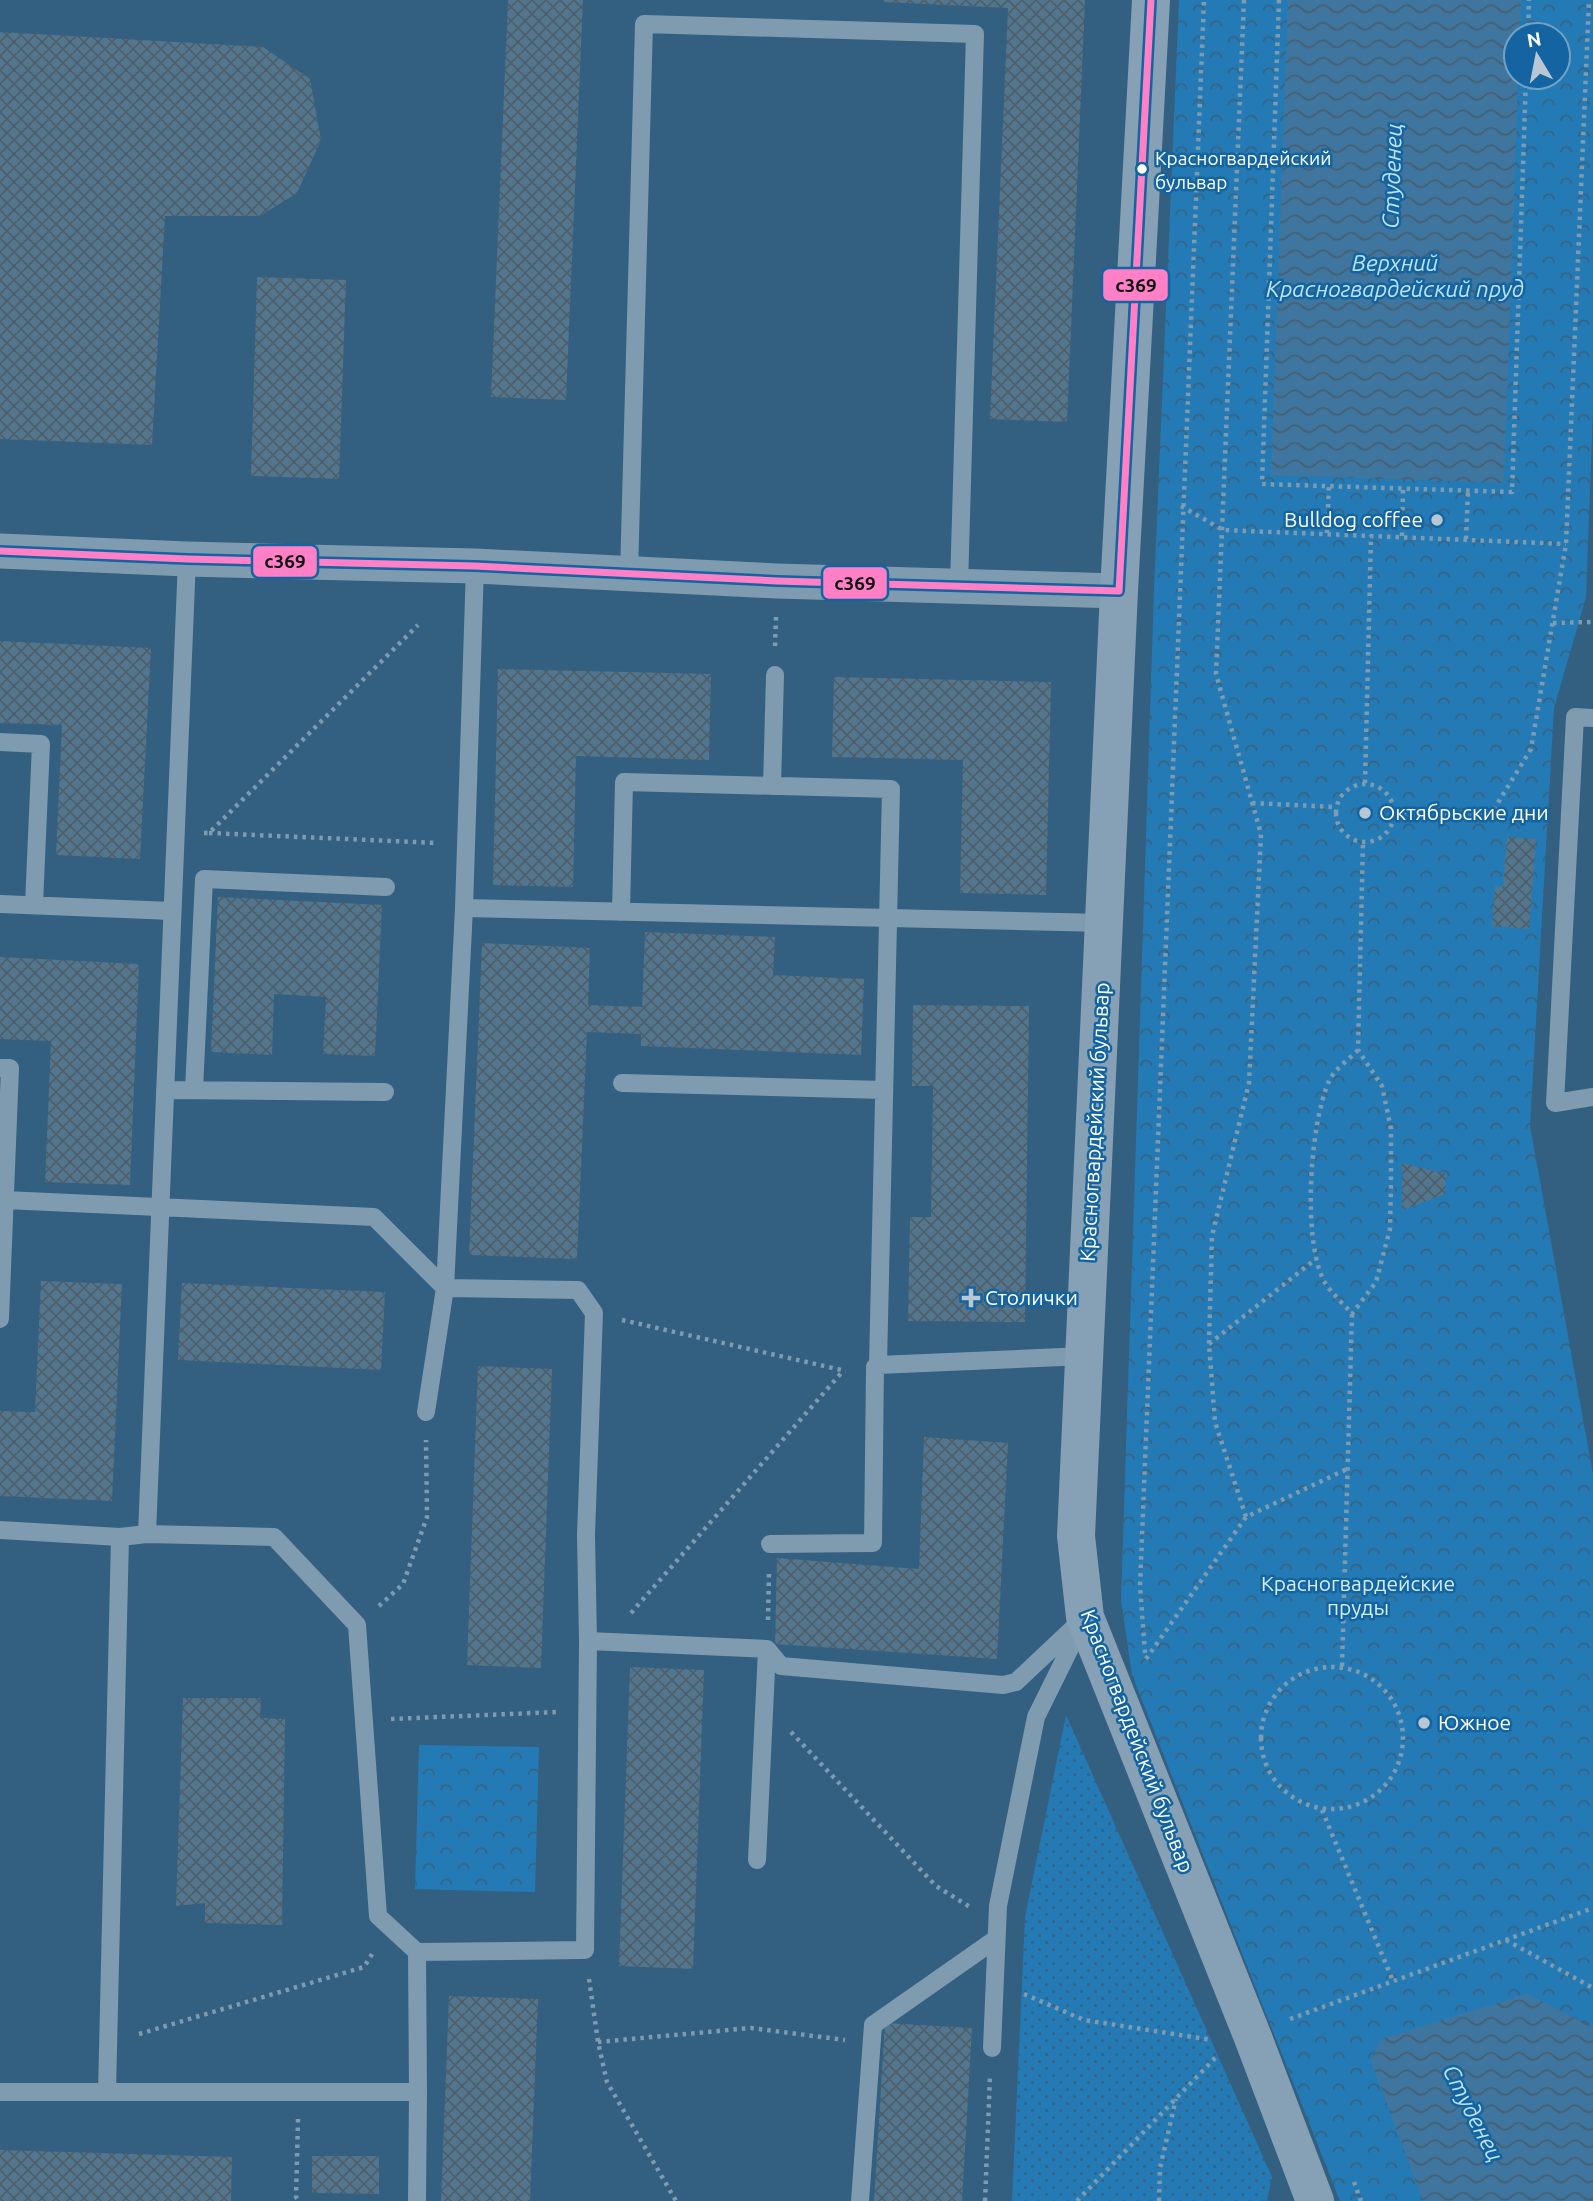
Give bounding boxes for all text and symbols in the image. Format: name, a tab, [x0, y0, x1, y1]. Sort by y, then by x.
north arrow	[1502, 21, 1572, 91]
text: N	[1525, 27, 1543, 51]
water label: Студенец	[1377, 123, 1406, 229]
place label: Красногвардейский бульвар	[1155, 147, 1332, 193]
marker: Красногвардейский бульвар	[1135, 162, 1149, 176]
water label: Верхний Красногвардейский пруд	[1266, 250, 1524, 301]
line badge: с369	[1102, 268, 1169, 302]
text: с369	[1115, 274, 1157, 296]
place label: Bulldog coffee	[1284, 507, 1423, 531]
marker: Bulldog coffee	[1429, 512, 1445, 528]
line badge: с369	[252, 545, 318, 578]
text: с369	[264, 550, 306, 572]
line badge: с369	[822, 566, 888, 600]
text: с369	[834, 572, 876, 594]
place label: Октябрьские дни	[1379, 800, 1549, 824]
marker: Октябрьские дни	[1357, 805, 1373, 821]
street label: Красногвардейский бульвар	[1075, 982, 1113, 1262]
place label: Столички	[985, 1285, 1078, 1309]
marker: Столички	[963, 1290, 979, 1306]
park label: Красногвардейские пруды	[1261, 1571, 1455, 1619]
street label: Красногвардейский бульвар	[1077, 1606, 1199, 1876]
place label: Южное	[1438, 1710, 1511, 1734]
marker: Южное	[1416, 1715, 1432, 1731]
water label: Студенец	[1438, 2060, 1509, 2165]

